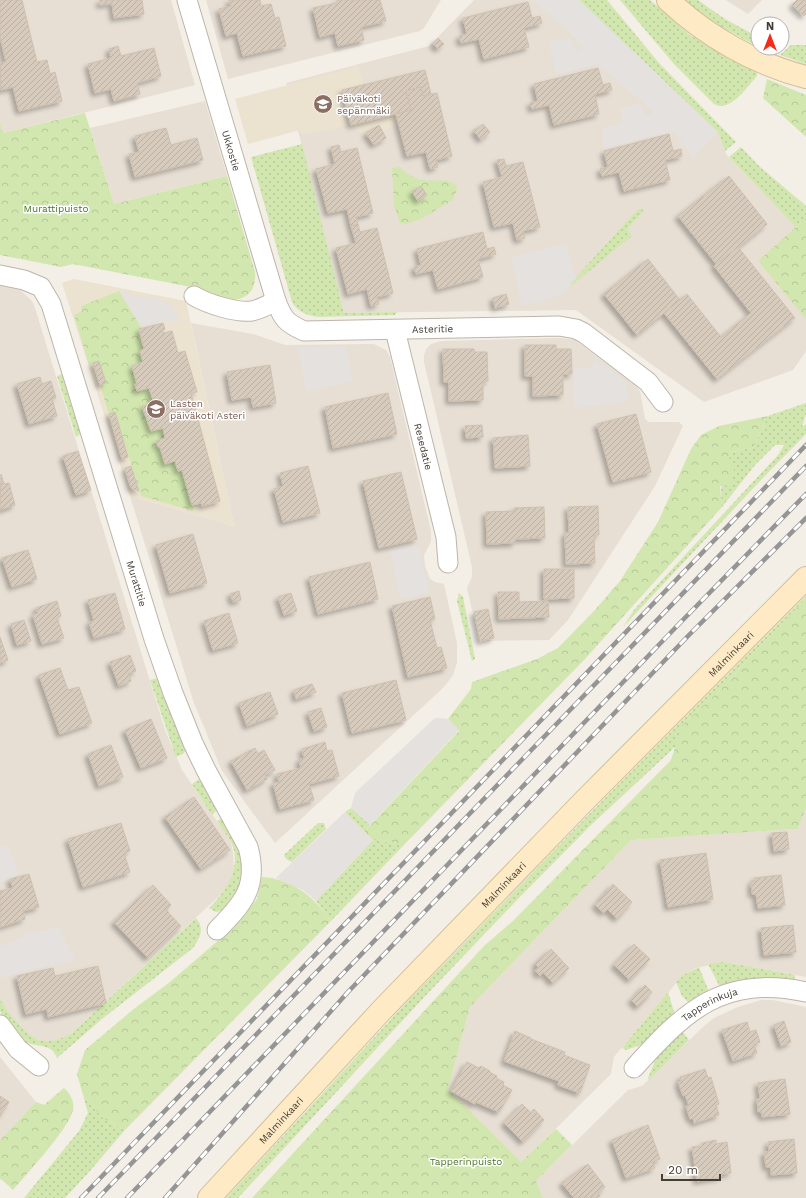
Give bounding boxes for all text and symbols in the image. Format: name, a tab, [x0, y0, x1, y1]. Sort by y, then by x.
north arrow	[750, 16, 790, 56]
text: N	[766, 20, 774, 33]
school or university icon: Päiväkoti sepänmäki	[312, 93, 334, 115]
place label: Päiväkoti sepänmäki	[337, 93, 390, 116]
street label: Ukkostie	[220, 129, 242, 173]
park label: Murattipuisto	[24, 203, 89, 214]
street label: Asteritie	[412, 323, 454, 335]
school or university icon: Lasten päiväkoti Asteri	[145, 398, 167, 420]
place label: Lasten päiväkoti Asteri	[170, 398, 245, 421]
street label: Resedatie	[412, 422, 434, 471]
street label: Murattitie	[124, 559, 149, 608]
street label: Malminkaari	[706, 629, 756, 679]
street label: Malminkaari	[479, 860, 528, 910]
street label: Tapperinkuja	[680, 986, 739, 1024]
street label: Malminkaari	[257, 1095, 305, 1146]
park label: Tapperinpuisto	[430, 1156, 502, 1167]
scale bar	[662, 1156, 720, 1182]
text: 20 m	[668, 1163, 698, 1177]

